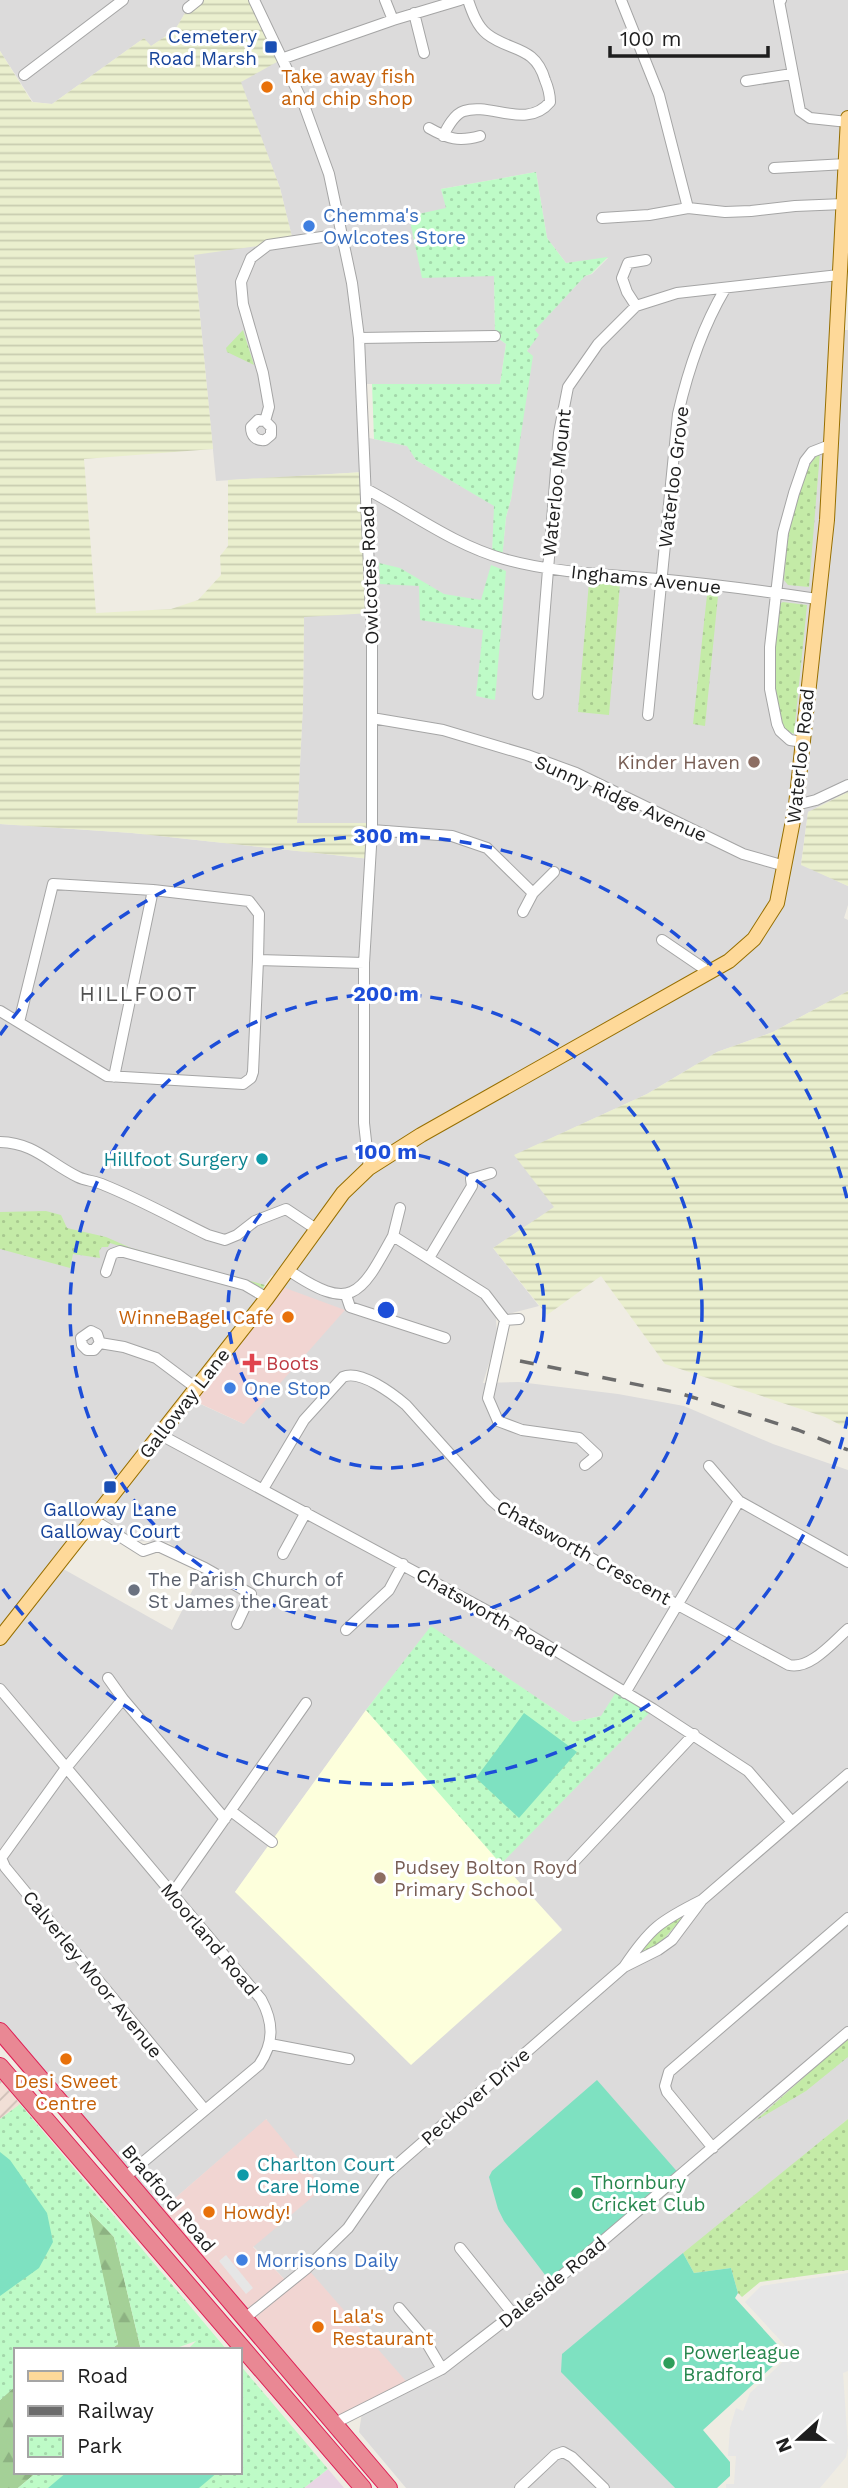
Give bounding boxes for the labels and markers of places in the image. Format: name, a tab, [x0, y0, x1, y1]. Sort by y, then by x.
place label: Cemetery Road Marsh	[148, 25, 257, 70]
marker: Cemetery Road Marsh	[263, 39, 279, 55]
place label: Take away fish and chip shop	[281, 65, 415, 110]
marker: Take away fish and chip shop	[259, 79, 275, 95]
place label: Chemma's Owlcotes Store	[323, 204, 466, 249]
marker: Chemma's Owlcotes Store	[301, 218, 317, 234]
place label: Kinder Haven	[617, 751, 740, 774]
marker: Kinder Haven	[746, 754, 762, 770]
place label: Hillfoot Surgery	[103, 1148, 248, 1171]
marker: Hillfoot Surgery	[254, 1151, 270, 1167]
centre of rings	[374, 1298, 398, 1322]
place label: WinneBagel Cafe	[119, 1306, 274, 1329]
marker: WinneBagel Cafe	[280, 1309, 296, 1325]
place label: Boots	[266, 1352, 319, 1375]
marker: Boots	[244, 1355, 260, 1371]
place label: One Stop	[244, 1377, 331, 1400]
marker: One Stop	[222, 1380, 238, 1396]
marker: Galloway Lane Galloway Court	[102, 1479, 118, 1495]
place label: Galloway Lane Galloway Court	[40, 1498, 180, 1543]
place label: The Parish Church of St James the Great	[148, 1568, 344, 1613]
marker: The Parish Church of St James the Great	[126, 1582, 142, 1598]
place label: Pudsey Bolton Royd Primary School	[394, 1856, 578, 1901]
marker: Pudsey Bolton Royd Primary School	[372, 1870, 388, 1886]
marker: Desi Sweet Centre	[58, 2051, 74, 2067]
place label: Desi Sweet Centre	[14, 2070, 118, 2115]
place label: Charlton Court Care Home	[257, 2153, 395, 2198]
marker: Charlton Court Care Home	[235, 2167, 251, 2183]
place label: Thornbury Cricket Club	[591, 2171, 706, 2216]
marker: Thornbury Cricket Club	[569, 2185, 585, 2201]
place label: Howdy!	[223, 2201, 290, 2224]
marker: Howdy!	[201, 2204, 217, 2220]
place label: Morrisons Daily	[256, 2249, 399, 2272]
marker: Morrisons Daily	[234, 2252, 250, 2268]
place label: Lala's Restaurant	[332, 2305, 434, 2350]
marker: Lala's Restaurant	[310, 2319, 326, 2335]
place label: Powerleague Bradford	[683, 2341, 800, 2386]
marker: Powerleague Bradford	[661, 2355, 677, 2371]

